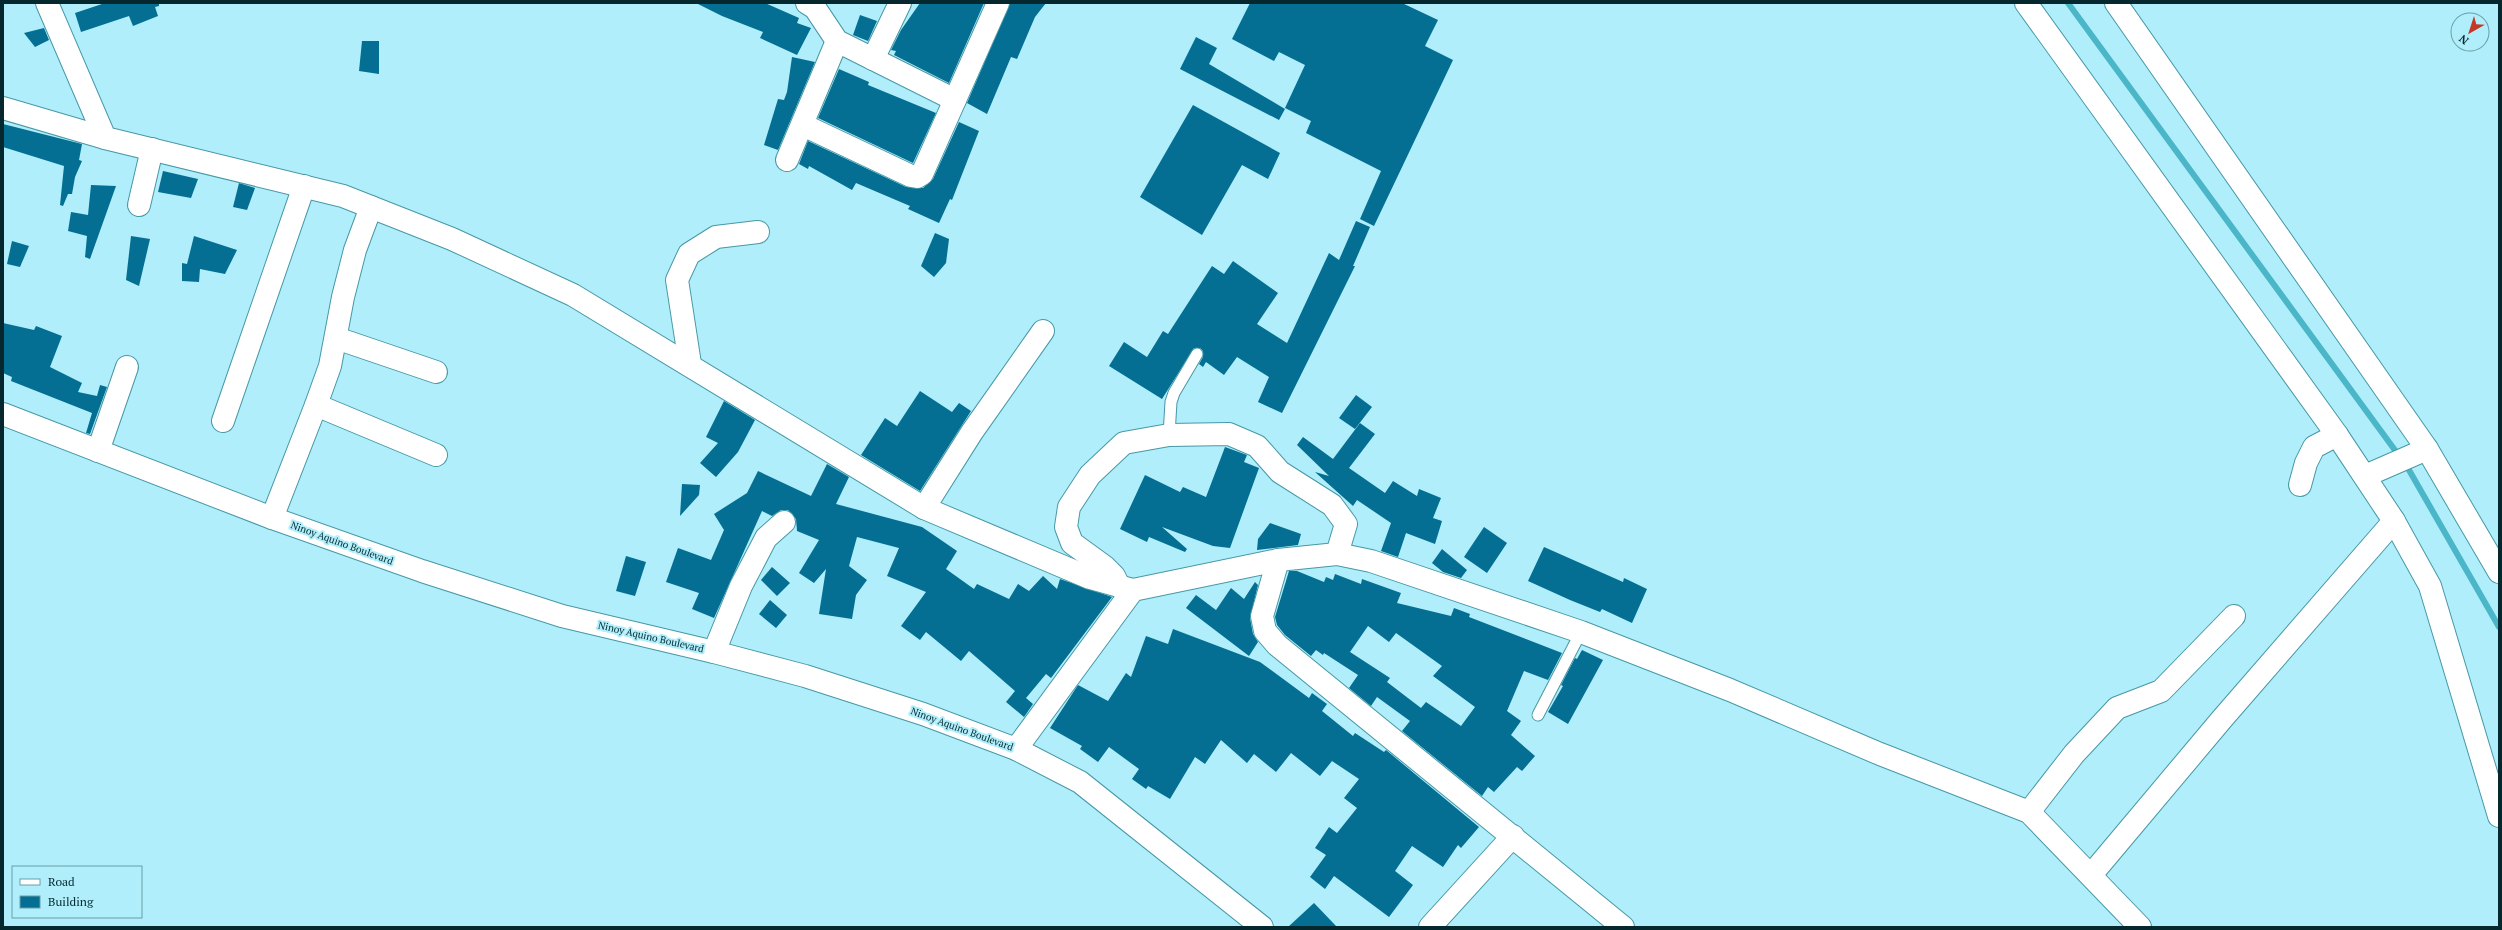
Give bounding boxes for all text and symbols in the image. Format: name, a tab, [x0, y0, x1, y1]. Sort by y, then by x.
north arrow	[2450, 12, 2490, 52]
text: N	[2456, 31, 2471, 48]
street label: Ninoy Aquino Boulevard	[289, 518, 396, 568]
street label: Ninoy Aquino Boulevard	[597, 618, 706, 656]
street label: Ninoy Aquino Boulevard	[909, 704, 1016, 754]
legend	[12, 866, 142, 918]
text: Road	[48, 874, 75, 889]
text: Building	[48, 894, 94, 909]

